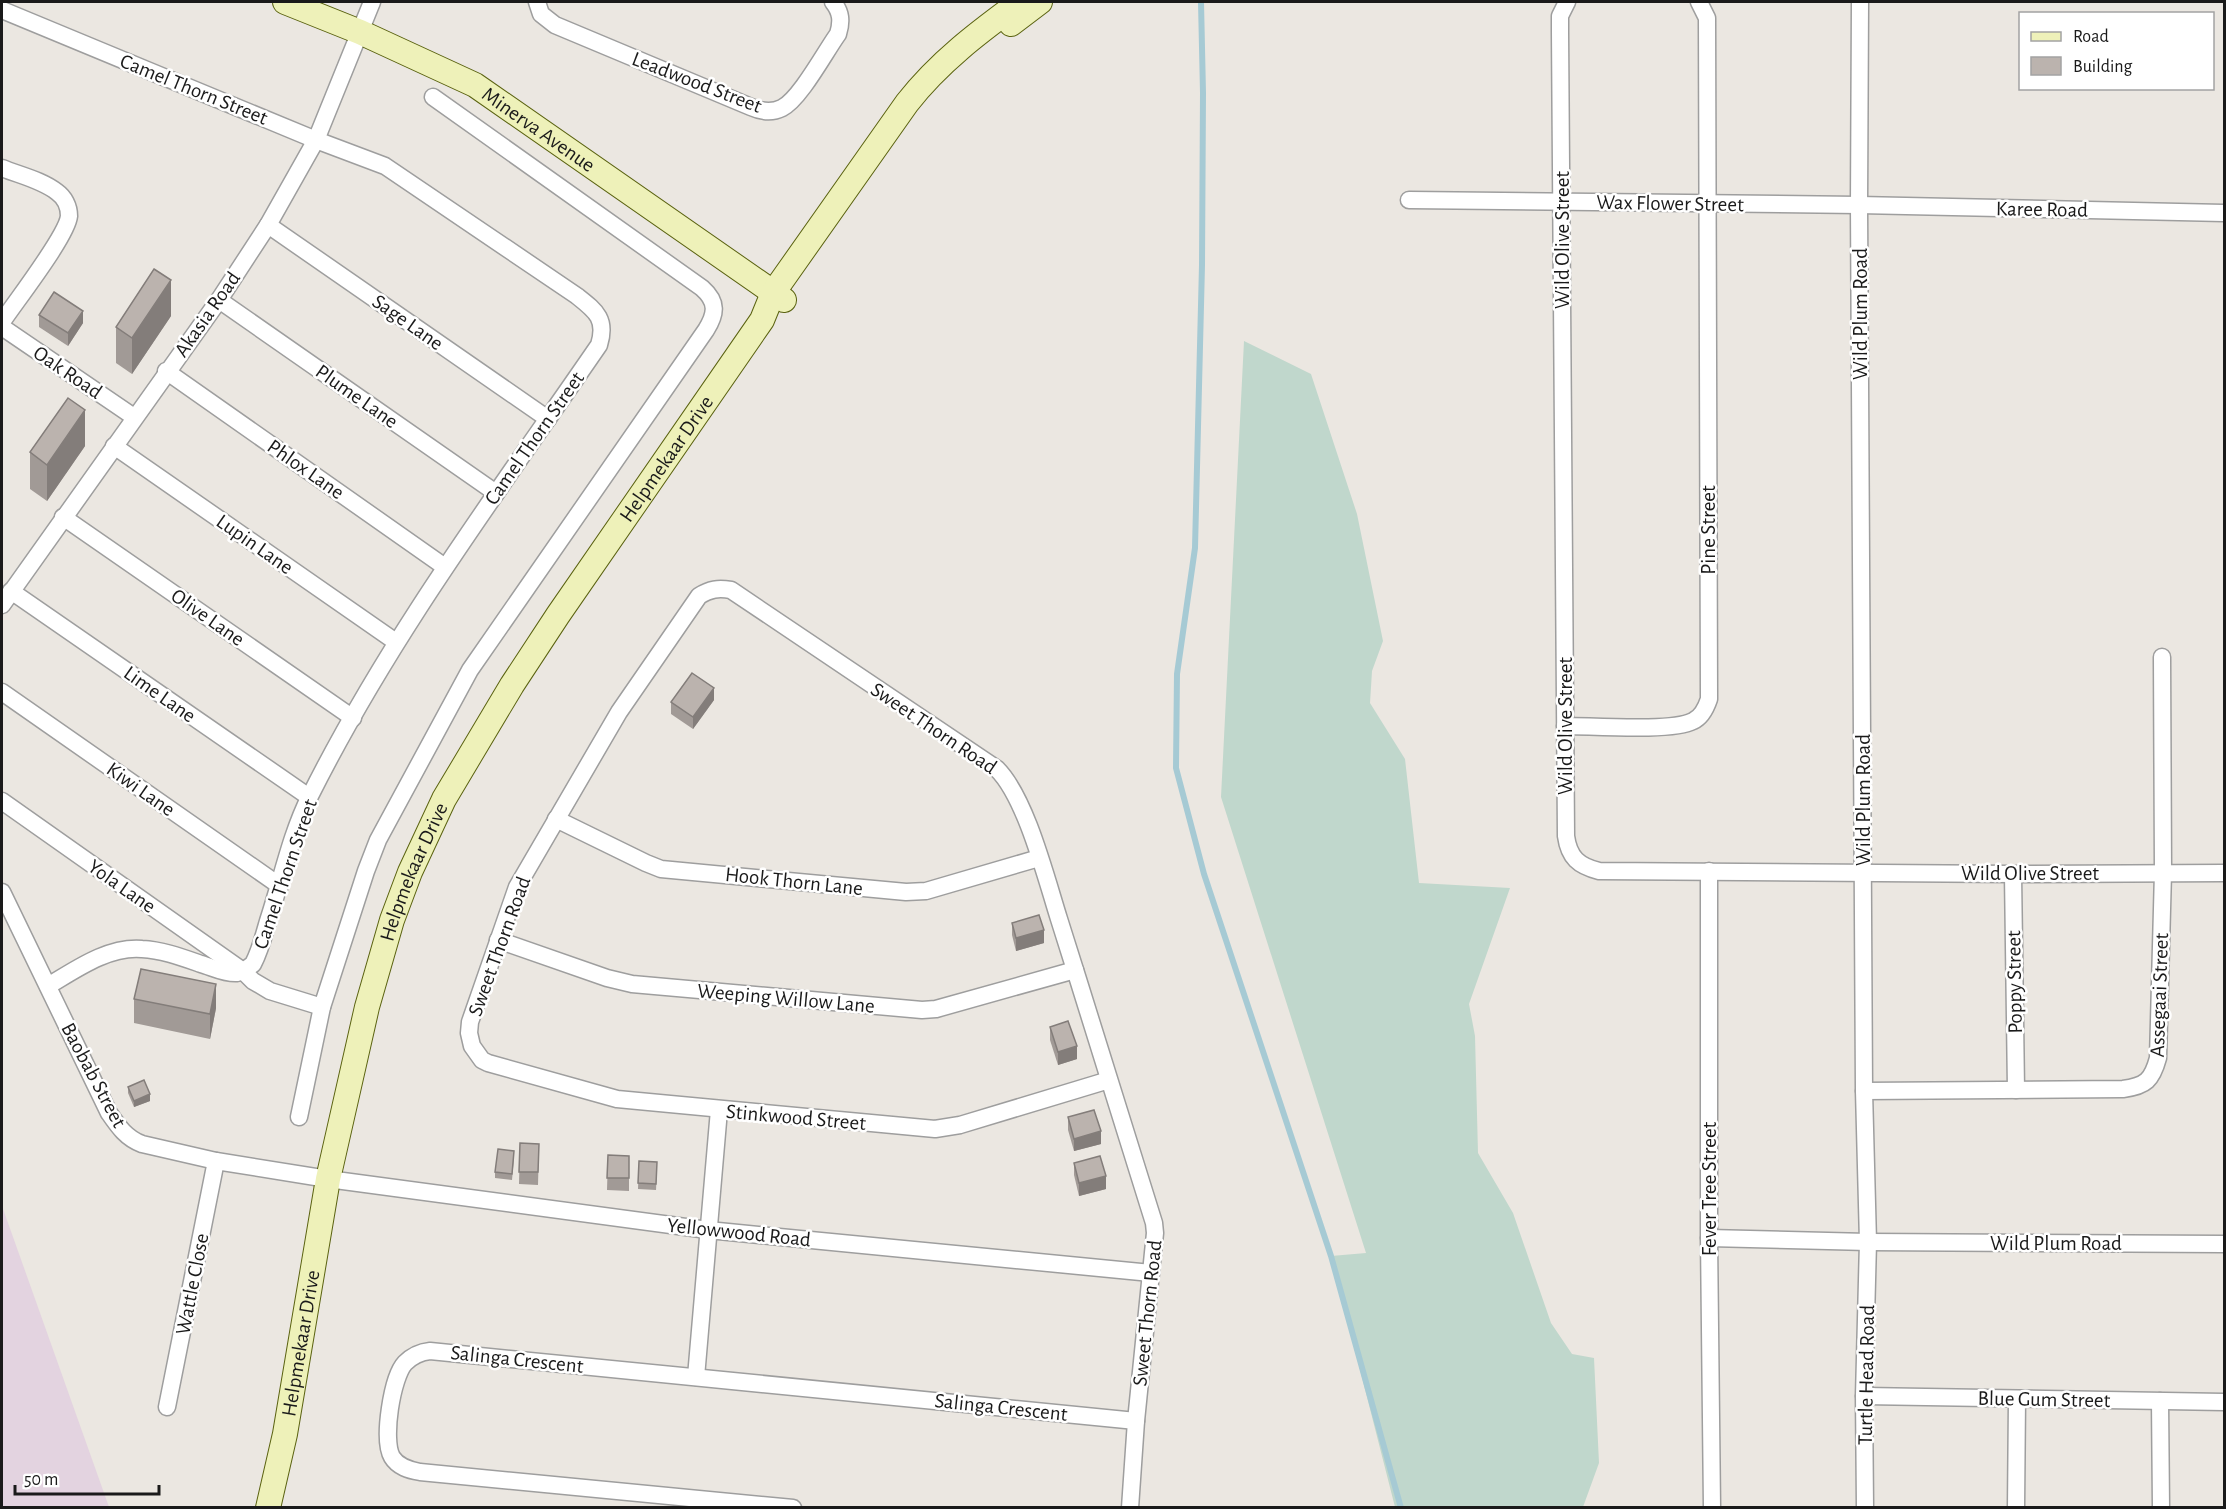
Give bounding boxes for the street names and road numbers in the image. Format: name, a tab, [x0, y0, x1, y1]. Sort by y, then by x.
street label: Leadwood Street	[629, 48, 765, 117]
street label: Camel Thorn Street	[117, 50, 271, 129]
street label: Minerva Avenue	[478, 83, 599, 176]
street label: Wild Olive Street	[1552, 171, 1573, 309]
street label: Wax Flower Street	[1596, 192, 1744, 215]
street label: Karee Road	[1996, 198, 2088, 221]
street label: Wild Plum Road	[1850, 248, 1871, 380]
street label: Akasia Road	[170, 268, 244, 361]
street label: Sage Lane	[368, 290, 447, 354]
street label: Oak Road	[30, 342, 106, 403]
street label: Plume Lane	[312, 360, 402, 432]
street label: Camel Thorn Street	[481, 368, 588, 509]
street label: Helpmekaar Drive	[616, 392, 717, 526]
street label: Phlox Lane	[264, 435, 348, 503]
street label: Pine Street	[1698, 485, 1719, 575]
street label: Lupin Lane	[213, 510, 297, 578]
street label: Olive Lane	[167, 585, 248, 650]
street label: Wild Olive Street	[1555, 657, 1576, 795]
street label: Lime Lane	[120, 662, 200, 727]
street label: Sweet Thorn Road	[867, 679, 1001, 778]
street label: Wild Plum Road	[1853, 734, 1874, 866]
street label: Kiwi Lane	[103, 758, 179, 820]
street label: Camel Thorn Street	[250, 796, 321, 952]
street label: Helpmekaar Drive	[376, 799, 452, 944]
street label: Yola Lane	[84, 856, 159, 917]
street label: Wild Olive Street	[1961, 863, 2099, 884]
street label: Hook Thorn Lane	[724, 864, 864, 899]
street label: Sweet Thorn Road	[464, 873, 534, 1019]
street label: Poppy Street	[2003, 930, 2026, 1034]
street label: Assegaai Street	[2147, 932, 2172, 1058]
street label: Weeping Willow Lane	[696, 980, 876, 1017]
street label: Baobab Street	[57, 1019, 130, 1131]
street label: Stinkwood Street	[725, 1101, 867, 1134]
street label: Fever Tree Street	[1699, 1121, 1720, 1256]
street label: Yellowwood Road	[666, 1214, 812, 1251]
street label: Wattle Close	[172, 1232, 213, 1337]
street label: Wild Plum Road	[1990, 1233, 2122, 1254]
street label: Sweet Thorn Road	[1129, 1239, 1166, 1387]
street label: Helpmekaar Drive	[278, 1268, 323, 1418]
street label: Turtle Head Road	[1855, 1304, 1878, 1445]
street label: Salinga Crescent	[449, 1342, 585, 1377]
street label: Blue Gum Street	[1977, 1388, 2111, 1411]
street label: Salinga Crescent	[933, 1390, 1069, 1425]

